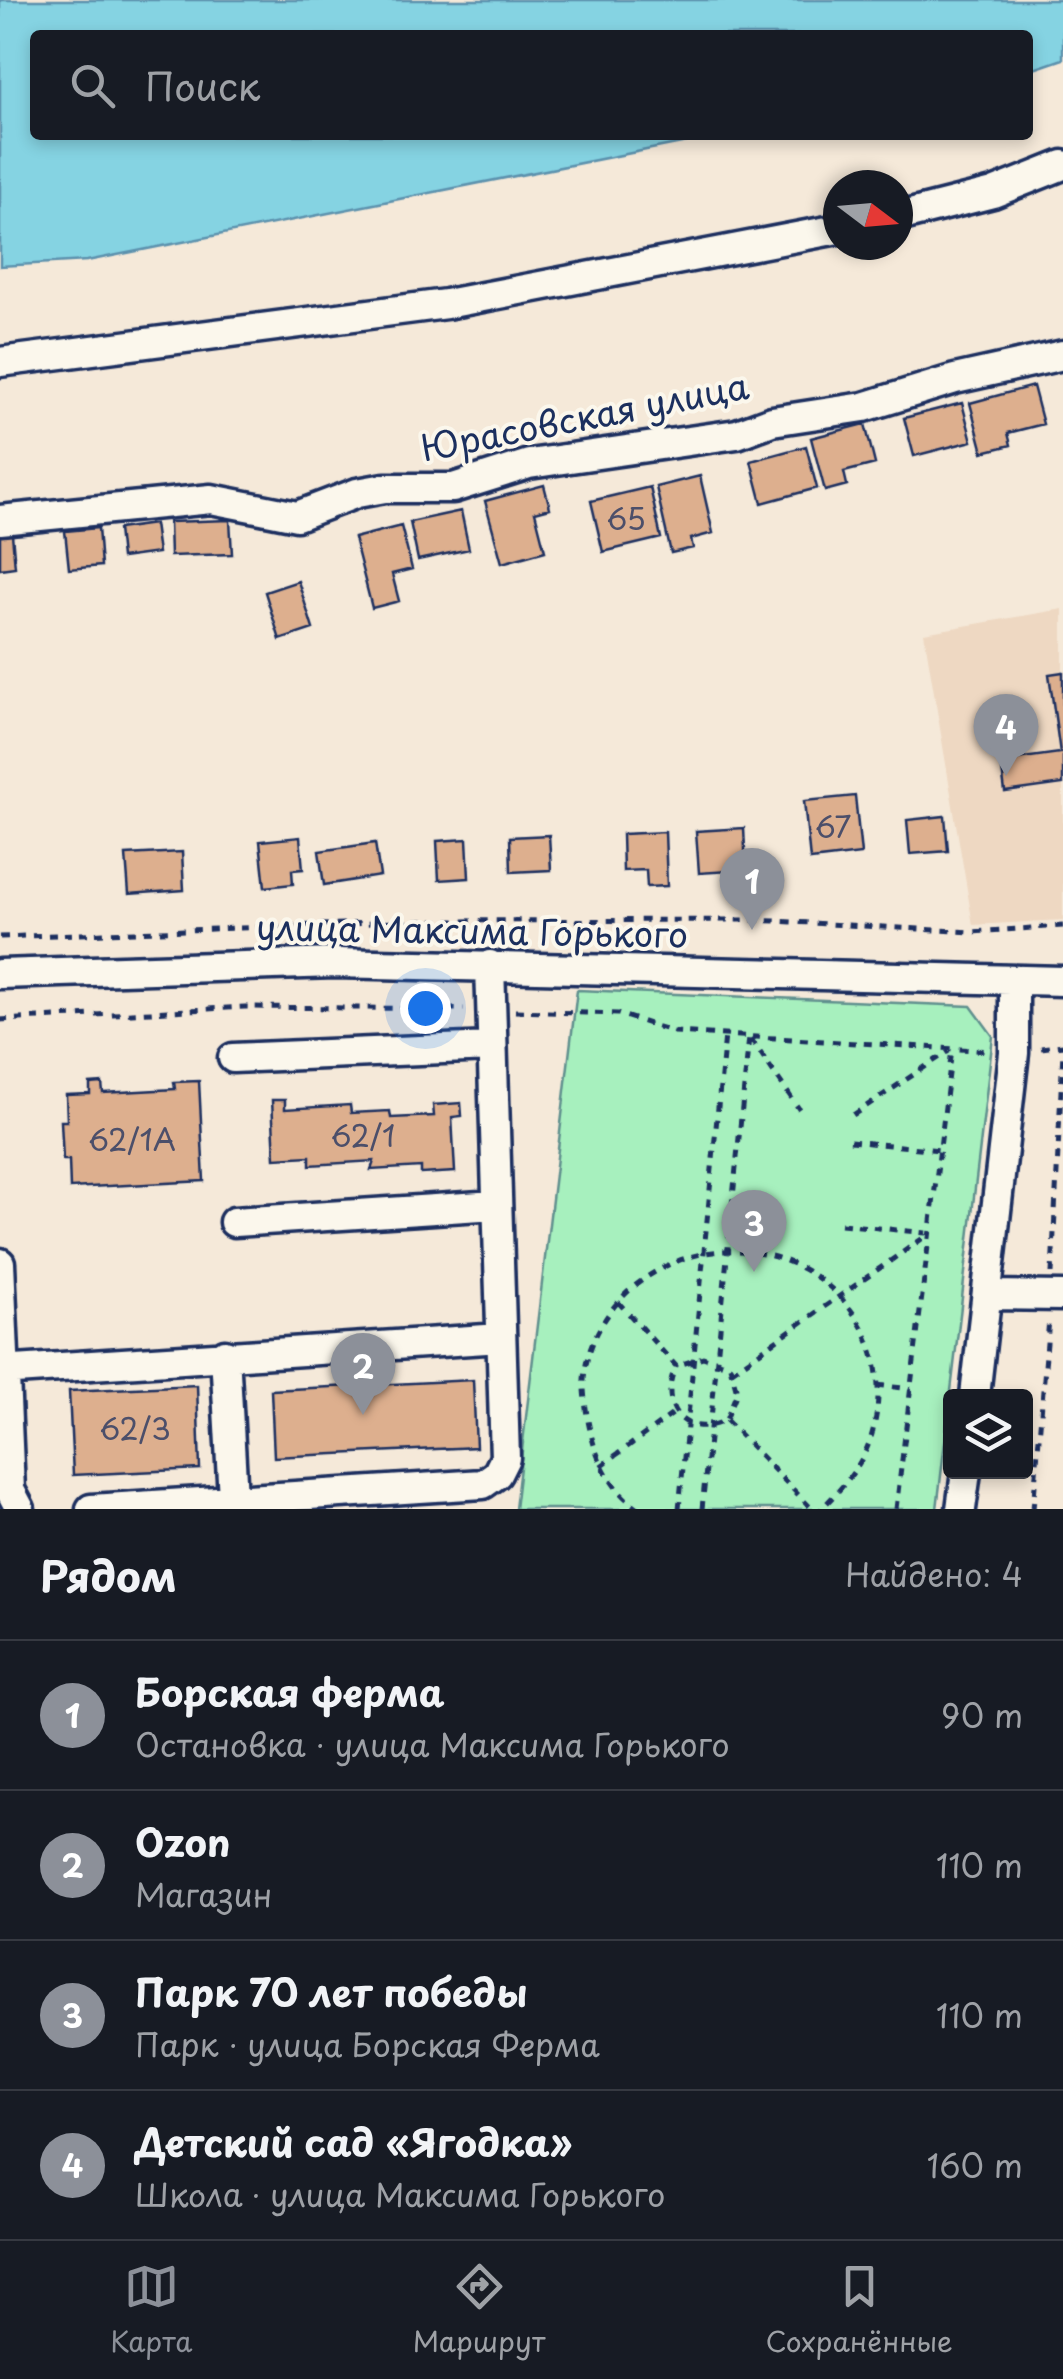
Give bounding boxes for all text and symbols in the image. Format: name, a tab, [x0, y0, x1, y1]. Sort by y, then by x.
search box	[30, 30, 1033, 140]
text: Поиск	[145, 57, 260, 114]
icon: search	[65, 58, 120, 113]
north arrow	[823, 170, 913, 260]
street label: Юрасовская улица	[416, 358, 753, 473]
house number: 65	[606, 495, 646, 540]
pin: 4	[974, 694, 1038, 776]
house number: 67	[815, 803, 851, 848]
pin: 1	[720, 848, 784, 930]
street label: улица Максима Горького	[256, 899, 689, 960]
your location	[400, 983, 451, 1034]
house number: 62/1	[330, 1112, 396, 1157]
house number: 62/1А	[88, 1116, 176, 1161]
pin: 3	[722, 1190, 786, 1272]
pin: 2	[330, 1332, 396, 1415]
map controls	[943, 1389, 1033, 1479]
button: layers	[943, 1389, 1033, 1479]
house number: 62/3	[99, 1405, 171, 1450]
text: Рядом	[40, 1543, 177, 1606]
text: Найдено: 4	[845, 1550, 1023, 1598]
text: Борская ферма	[135, 1663, 445, 1720]
text: 1	[65, 1691, 80, 1739]
text: 90 m	[941, 1691, 1023, 1739]
text: Остановка · улица Максима Горького	[135, 1720, 730, 1768]
text: Ozon	[135, 1813, 231, 1870]
text: 2	[61, 1841, 84, 1889]
text: 110 m	[936, 1841, 1023, 1889]
text: Магазин	[135, 1870, 272, 1918]
text: Парк 70 лет победы	[135, 1963, 527, 2020]
text: 3	[62, 1991, 83, 2039]
text: 110 m	[936, 1991, 1023, 2039]
text: Парк · улица Борская Ферма	[135, 2020, 600, 2068]
text: Детский сад «Ягодка»	[135, 2113, 572, 2170]
text: 4	[62, 2141, 83, 2189]
text: 160 m	[927, 2141, 1023, 2189]
text: Школа · улица Максима Горького	[135, 2170, 665, 2218]
tab: Карта	[110, 2259, 192, 2362]
tab: Маршрут	[413, 2259, 545, 2362]
tab: Сохранённые	[766, 2259, 953, 2362]

